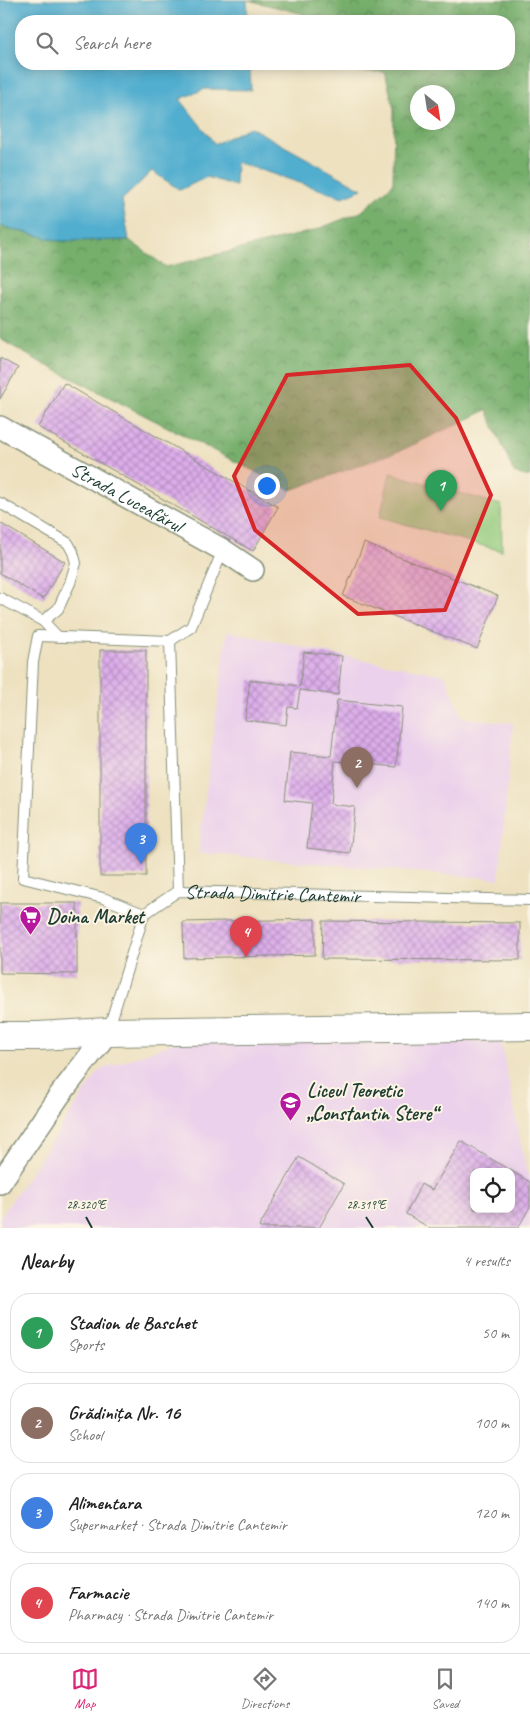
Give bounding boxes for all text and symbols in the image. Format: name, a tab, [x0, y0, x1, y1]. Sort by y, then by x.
search box	[15, 15, 515, 70]
icon: search	[33, 29, 61, 57]
text: Search here	[73, 31, 150, 55]
north arrow	[410, 85, 455, 130]
street label: Strada Luceafărul	[67, 456, 190, 540]
pin: 1	[425, 470, 457, 511]
your location	[254, 473, 280, 499]
pin: 2	[341, 747, 373, 788]
pin: 3	[125, 823, 157, 864]
street label: Strada Dimitrie Cantemir	[185, 879, 362, 908]
supermarket icon: Doina Market	[19, 904, 43, 935]
place label: Doina Market	[47, 904, 146, 929]
pin: 4	[230, 916, 262, 957]
place label: Liceul Teoretic „Constantin Stere“	[307, 1078, 441, 1126]
school or university icon: Liceul Teoretic „Constantin Stere“	[279, 1090, 303, 1121]
map controls	[470, 1168, 515, 1213]
button: locate	[470, 1168, 515, 1213]
text: 28.320°E	[66, 1197, 107, 1213]
text: 28.319°E	[346, 1197, 387, 1213]
text: Nearby	[20, 1248, 73, 1274]
text: 4 results	[463, 1251, 510, 1271]
text: Stadion de Baschet	[68, 1311, 196, 1335]
text: 1	[33, 1323, 41, 1343]
text: 50 m	[482, 1323, 509, 1343]
text: Sports	[68, 1335, 104, 1355]
text: Grădinița Nr. 16	[68, 1401, 180, 1425]
text: 2	[33, 1413, 41, 1433]
text: 100 m	[475, 1413, 509, 1433]
text: School	[68, 1425, 102, 1445]
text: Alimentara	[68, 1491, 141, 1515]
text: 3	[33, 1503, 41, 1523]
text: 120 m	[475, 1503, 509, 1523]
text: Supermarket · Strada Dimitrie Cantemir	[68, 1515, 287, 1535]
text: Farmacie	[68, 1581, 128, 1605]
text: 4	[33, 1593, 41, 1613]
text: 140 m	[475, 1593, 509, 1613]
text: Pharmacy · Strada Dimitrie Cantemir	[68, 1605, 273, 1625]
tab: Map	[71, 1665, 99, 1712]
tab: Directions	[241, 1665, 289, 1712]
tab: Saved	[431, 1665, 459, 1712]

